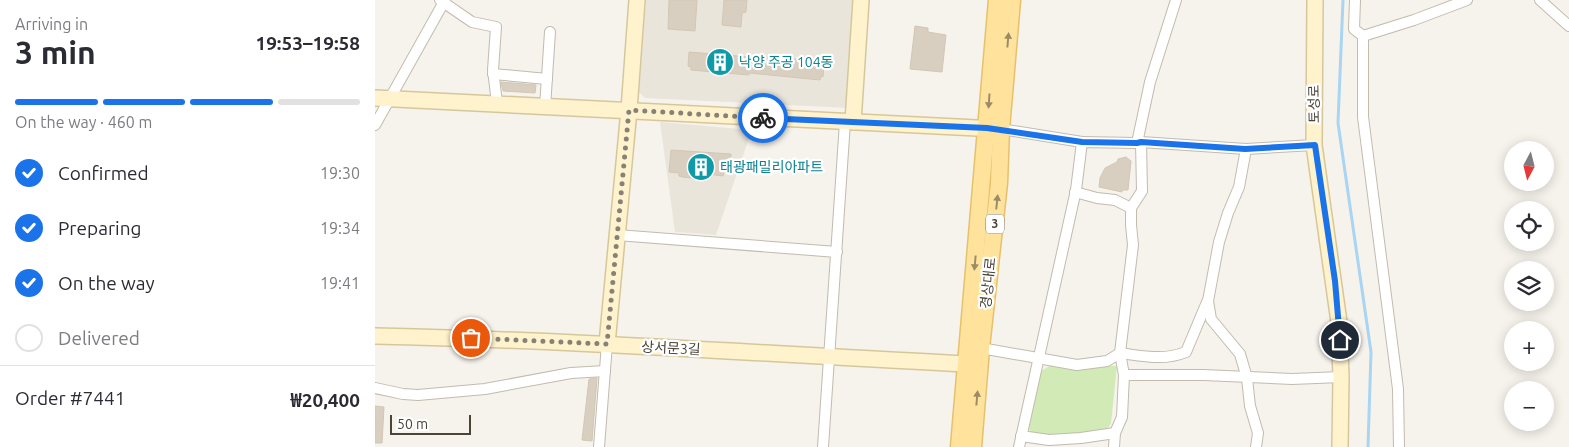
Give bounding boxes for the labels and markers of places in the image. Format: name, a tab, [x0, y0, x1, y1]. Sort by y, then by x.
building icon: 낙양 주공 104동	[705, 47, 735, 77]
place label: 낙양 주공 104동	[739, 54, 834, 70]
building icon: 태광패밀리아파트	[686, 152, 716, 182]
place label: 태광패밀리아파트	[720, 159, 823, 175]
pin	[450, 317, 492, 359]
pin	[1319, 319, 1361, 361]

